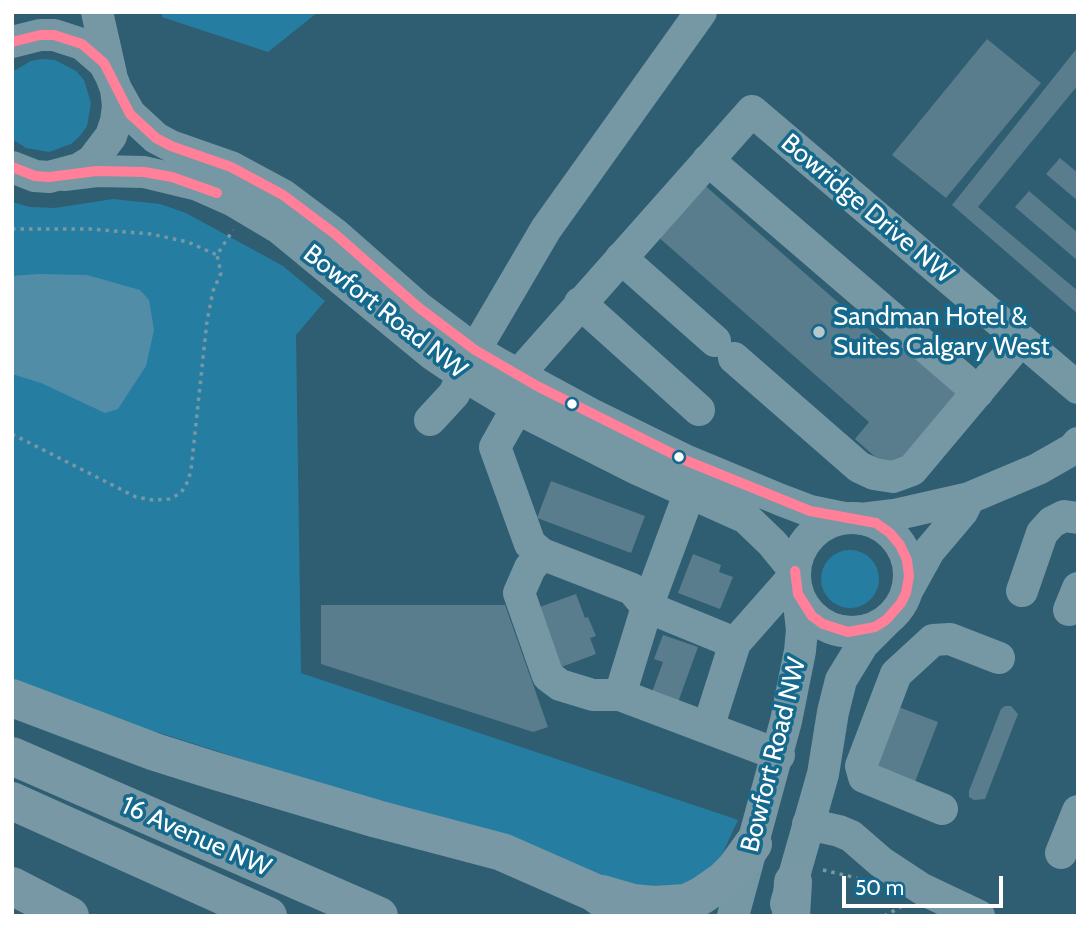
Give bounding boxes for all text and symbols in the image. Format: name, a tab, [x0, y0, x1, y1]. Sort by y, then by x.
street label: Bowridge Drive NW	[774, 128, 960, 290]
street label: Bowfort Road NW	[297, 238, 473, 386]
place label: Sandman Hotel & Suites Calgary West	[833, 301, 1049, 362]
marker: Sandman Hotel & Suites Calgary West	[811, 324, 827, 340]
unlabelled marker	[565, 397, 579, 411]
unlabelled marker	[672, 450, 686, 464]
street label: Bowfort Road NW	[735, 655, 813, 855]
street label: 16 Avenue NW	[116, 790, 276, 884]
scale bar	[845, 862, 1006, 906]
text: 50 m	[855, 875, 904, 900]

